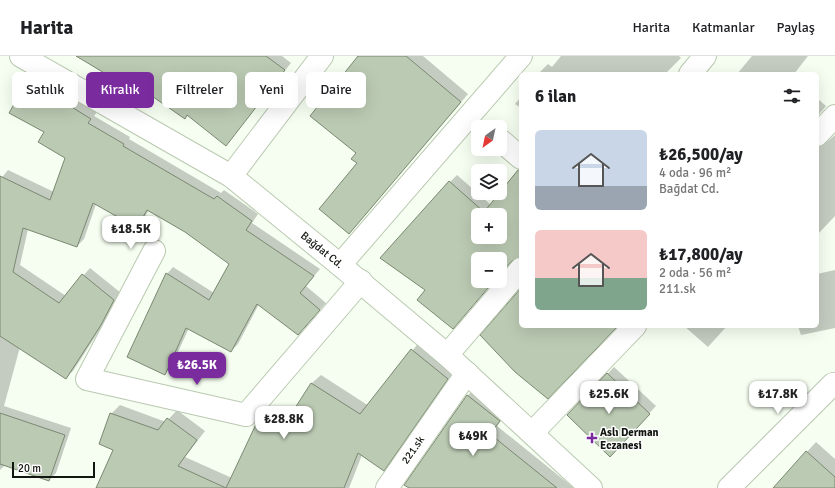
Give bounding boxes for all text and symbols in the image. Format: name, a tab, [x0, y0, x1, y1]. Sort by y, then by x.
text: Harita	[20, 16, 73, 40]
text: Harita	[632, 19, 670, 36]
text: Katmanlar	[692, 19, 755, 36]
text: Paylaş	[777, 19, 815, 36]
chip: Satılık	[12, 72, 78, 108]
chip: Kiralık	[86, 72, 154, 108]
chip: Filtreler	[162, 72, 237, 108]
chip: Yeni	[245, 72, 298, 108]
chip: Daire	[306, 72, 366, 108]
icon: filters	[781, 85, 803, 107]
text: 6 ilan	[535, 86, 576, 107]
north arrow	[471, 120, 507, 156]
map controls	[471, 120, 507, 288]
text: ₺26,500/ay	[659, 144, 743, 165]
icon: home	[567, 146, 615, 194]
button: layers	[471, 164, 507, 200]
text: 4 oda · 96 m²	[659, 165, 732, 181]
text: Bağdat Cd.	[659, 181, 719, 197]
button: +	[471, 208, 507, 244]
pin: ₺18.5K	[98, 216, 164, 250]
text: ₺18.5K	[111, 221, 151, 237]
street label: Bağdat Cd.	[298, 229, 346, 271]
text: ₺17,800/ay	[659, 244, 743, 265]
icon: home	[567, 246, 615, 294]
button: −	[471, 252, 507, 288]
text: 2 oda · 56 m²	[659, 265, 732, 281]
text: 211.sk	[659, 281, 696, 297]
pin: ₺26.5K	[164, 352, 230, 386]
text: ₺26.5K	[177, 357, 217, 373]
pin: ₺25.6K	[576, 381, 642, 415]
pin: ₺17.8K	[745, 381, 811, 415]
text: ₺25.6K	[589, 386, 629, 402]
text: ₺17.8K	[758, 386, 798, 402]
pin: ₺28.8K	[251, 406, 317, 440]
text: ₺28.8K	[264, 411, 304, 427]
pin: ₺49K	[449, 423, 497, 457]
place label: Aslı Derman Eczanesi	[600, 426, 659, 452]
text: ₺49K	[458, 428, 488, 444]
street label: 221.sk	[399, 433, 428, 466]
marker: Aslı Derman Eczanesi	[587, 433, 597, 443]
scale bar	[12, 460, 95, 479]
text: 20 m	[18, 462, 41, 475]

